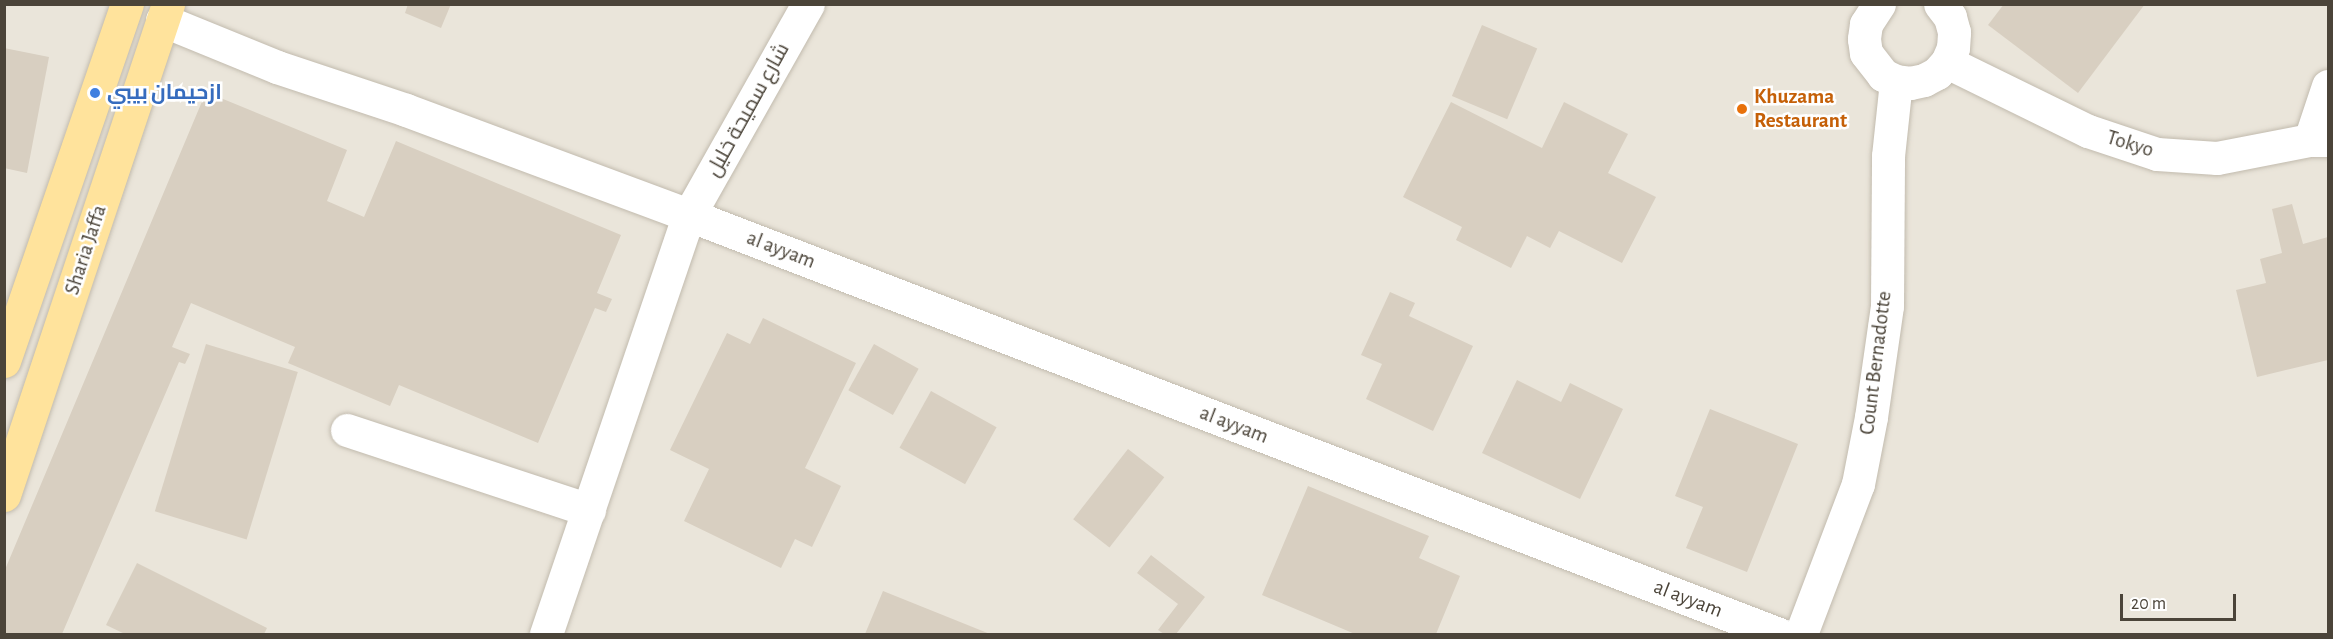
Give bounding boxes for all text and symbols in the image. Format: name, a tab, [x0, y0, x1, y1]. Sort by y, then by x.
street label: شارع سميحة خليل	[701, 39, 795, 181]
place label: ازحيمان بيبي	[107, 80, 222, 106]
place label: Khuzama Restaurant	[1754, 84, 1847, 134]
marker: ازحيمان بيبي	[88, 86, 102, 100]
marker: Khuzama Restaurant	[1735, 102, 1749, 116]
street label: Tokyo	[2103, 125, 2157, 163]
street label: Sharia Jaffa	[60, 202, 112, 298]
street label: al ayyam	[743, 225, 819, 275]
street label: Count Bernadotte	[1855, 290, 1897, 436]
street label: al ayyam	[1196, 400, 1272, 450]
street label: al ayyam	[1650, 574, 1726, 624]
scale bar	[2123, 582, 2238, 620]
text: 20 m	[2131, 595, 2166, 613]

